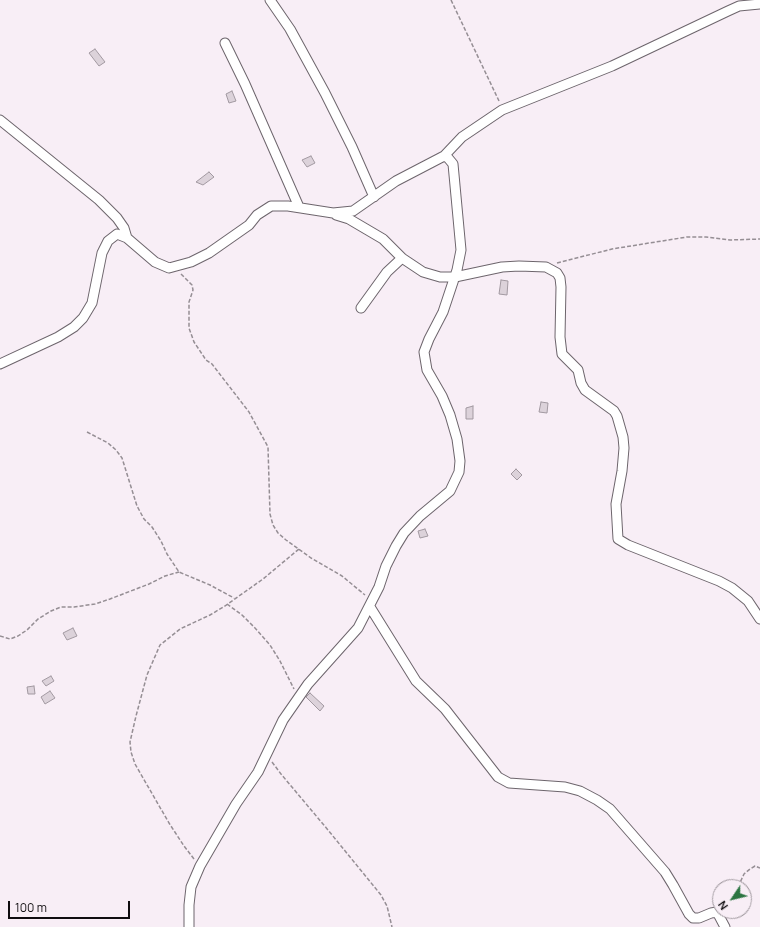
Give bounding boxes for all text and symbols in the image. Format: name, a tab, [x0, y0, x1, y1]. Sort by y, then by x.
north arrow	[712, 879, 752, 919]
scale bar	[10, 893, 132, 919]
text: N	[714, 898, 731, 913]
text: 100 m	[15, 899, 47, 916]

